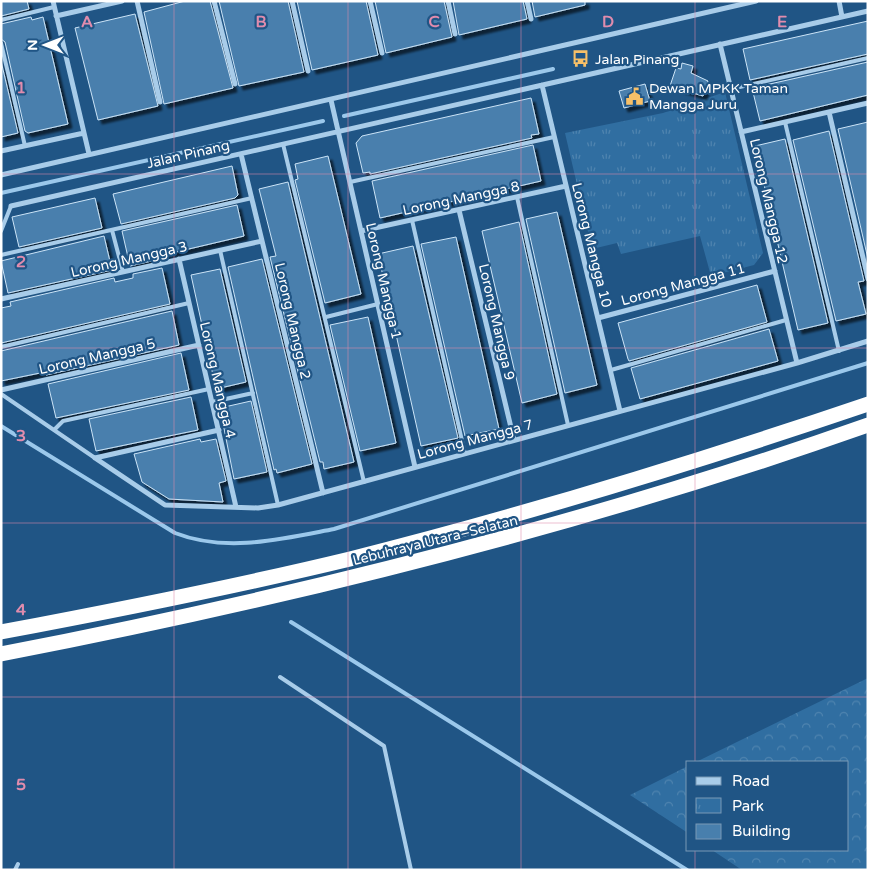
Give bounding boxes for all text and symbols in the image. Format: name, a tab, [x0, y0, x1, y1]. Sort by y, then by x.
text: A	[81, 12, 93, 32]
text: B	[255, 12, 267, 32]
text: C	[428, 12, 440, 32]
text: D	[602, 12, 614, 32]
text: E	[777, 12, 787, 32]
north arrow	[20, 20, 70, 70]
text: N	[24, 39, 41, 51]
bus stop icon: Jalan Pinang	[571, 49, 591, 69]
place label: Jalan Pinang	[595, 51, 679, 68]
text: 1	[16, 78, 26, 98]
place label: Dewan MPKK Taman Mangga Juru	[649, 80, 788, 113]
public building icon: Dewan MPKK Taman Mangga Juru	[625, 86, 645, 106]
street label: Jalan Pinang	[145, 137, 231, 172]
street label: Lorong Mangga 12	[746, 137, 791, 265]
street label: Lorong Mangga 8	[401, 178, 521, 219]
street label: Lorong Mangga 10	[568, 181, 615, 309]
street label: Lorong Mangga 1	[362, 221, 405, 341]
street label: Lorong Mangga 3	[69, 238, 189, 281]
text: 2	[16, 252, 26, 272]
street label: Lorong Mangga 11	[619, 260, 747, 309]
street label: Lorong Mangga 2	[271, 261, 314, 381]
street label: Lorong Mangga 9	[475, 262, 518, 382]
street label: Lorong Mangga 4	[196, 320, 239, 440]
street label: Lorong Mangga 5	[37, 335, 157, 378]
street label: Lorong Mangga 7	[415, 416, 535, 463]
text: 3	[16, 426, 26, 446]
street label: Lebuhraya Utara–Selatan	[351, 512, 519, 569]
text: 4	[16, 600, 26, 620]
legend	[686, 761, 849, 851]
text: Road	[732, 772, 770, 790]
text: 5	[16, 775, 26, 795]
text: Park	[732, 797, 764, 815]
text: Building	[732, 822, 791, 840]

